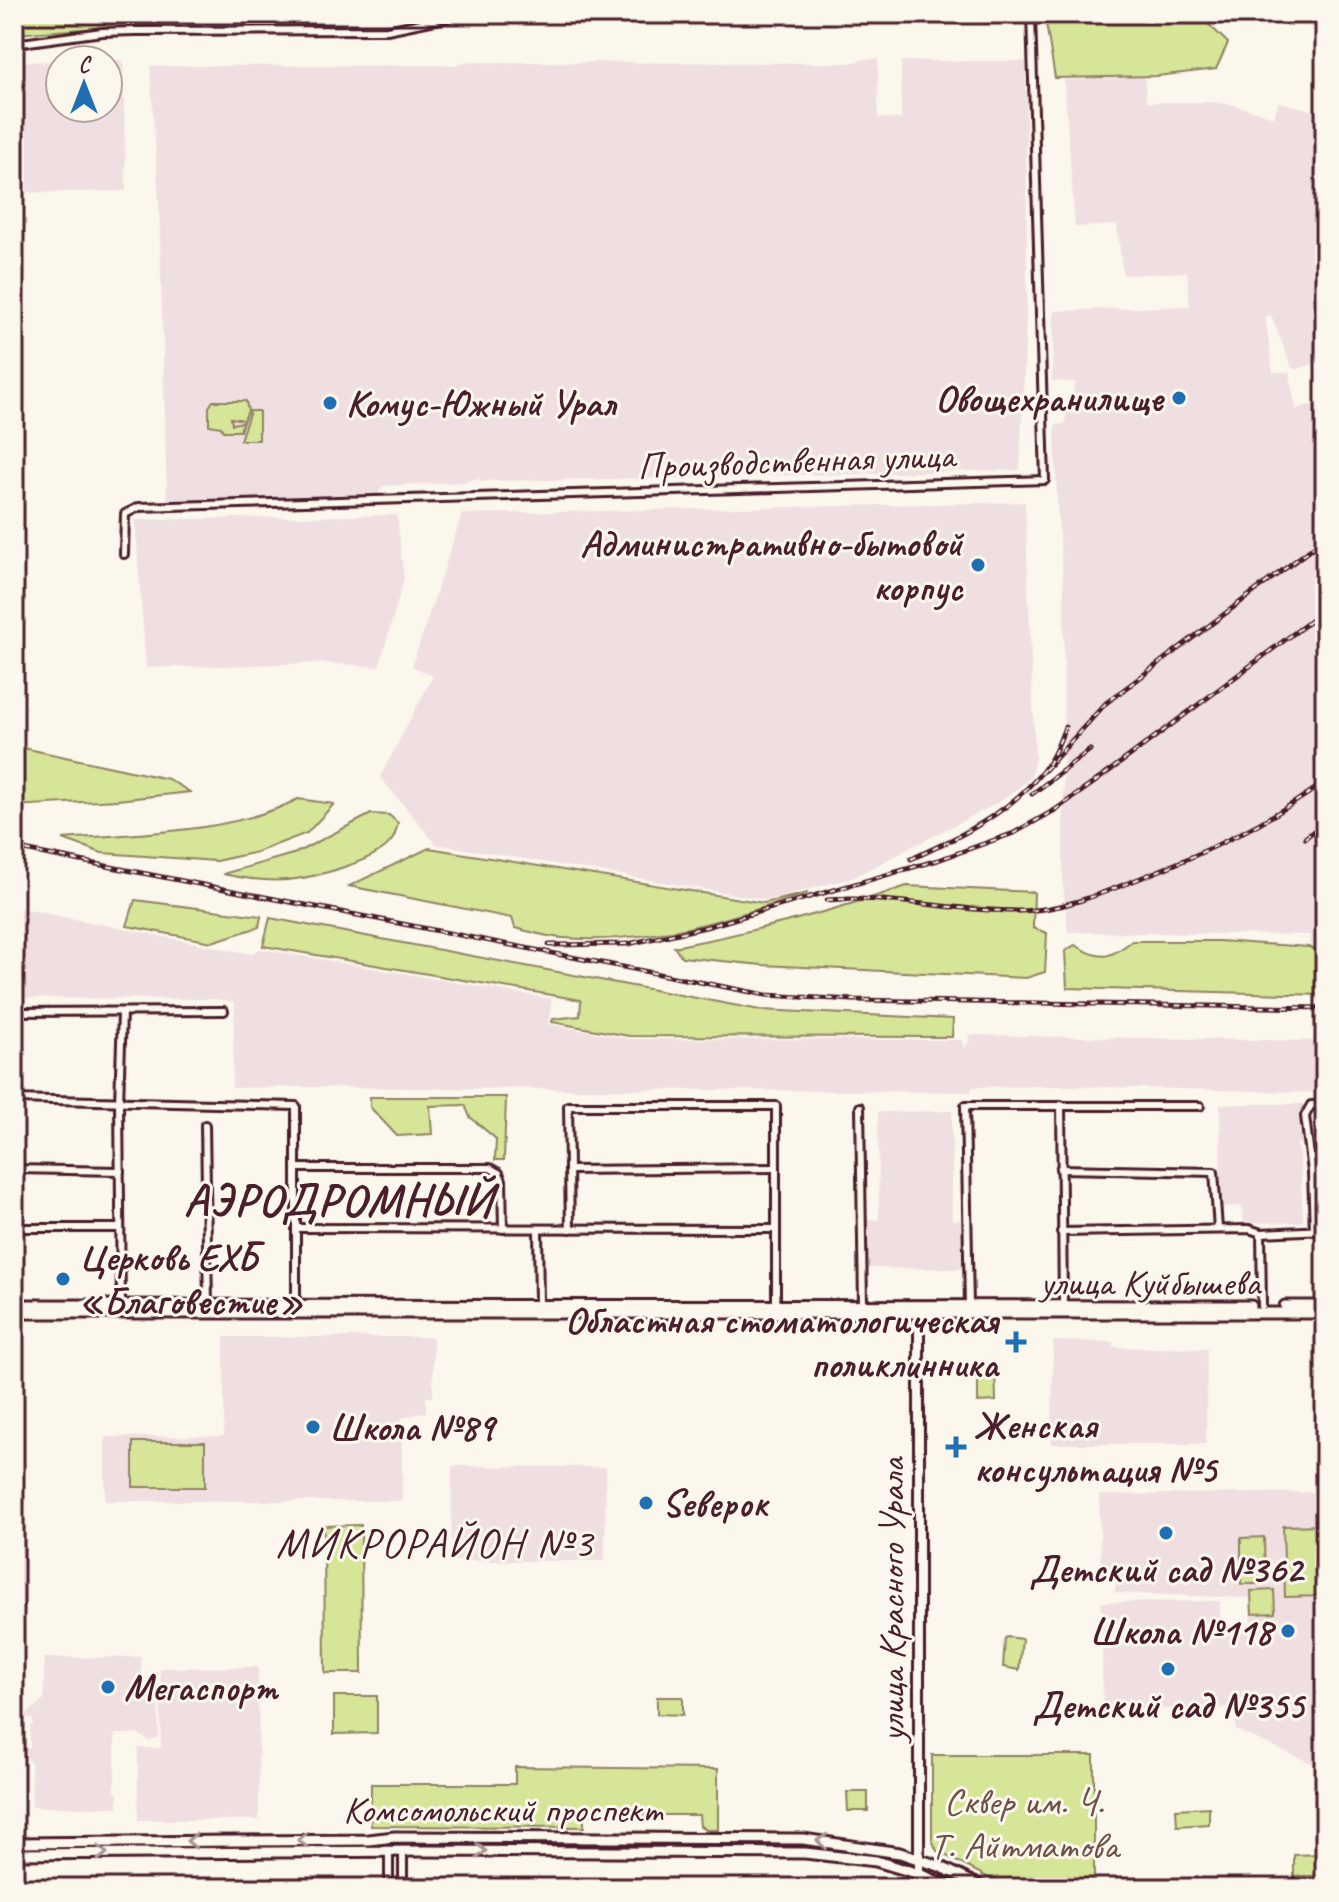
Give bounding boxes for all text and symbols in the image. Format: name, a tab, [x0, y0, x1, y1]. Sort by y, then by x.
north arrow	[44, 44, 124, 124]
text: С	[79, 51, 93, 79]
place label: Овощехранилище	[935, 375, 1166, 422]
place label: Комус-Южный Урал	[346, 380, 618, 427]
marker: Овощехранилище	[1170, 389, 1188, 407]
marker: Комус-Южный Урал	[321, 394, 339, 412]
street label: Производственная улица	[637, 431, 959, 490]
place label: Административно-бытовой корпус	[580, 520, 965, 611]
marker: Административно-бытовой корпус	[969, 556, 987, 574]
district label: АЭРОДРОМНЫЙ	[184, 1171, 500, 1229]
place label: Церковь ЕХБ «Благовестие»	[79, 1234, 303, 1325]
street label: улица Куйбышева	[1038, 1259, 1263, 1306]
marker: Церковь ЕХБ «Благовестие»	[54, 1270, 72, 1288]
place label: Областная стоматологическая поликлинника	[565, 1297, 1001, 1388]
marker: Областная стоматологическая поликлинника	[1005, 1331, 1027, 1353]
place label: Женская консультация №5	[974, 1402, 1220, 1493]
place label: Школа №89	[329, 1404, 498, 1451]
marker: Школа №89	[304, 1418, 322, 1436]
marker: Женская консультация №5	[945, 1436, 967, 1458]
street label: улица Красного Урала	[868, 1455, 915, 1744]
place label: Sеверок	[662, 1480, 770, 1527]
marker: Sеверок	[637, 1494, 655, 1512]
district label: МИКРОРАЙОН №3	[276, 1517, 595, 1570]
marker: Детский сад №362	[1157, 1524, 1175, 1542]
place label: Детский сад №362	[1030, 1546, 1306, 1593]
place label: Школа №118	[1089, 1608, 1276, 1655]
marker: Школа №118	[1279, 1622, 1297, 1640]
marker: Детский сад №355	[1159, 1660, 1177, 1678]
place label: Мегаспорт	[124, 1664, 280, 1711]
marker: Мегаспорт	[99, 1678, 117, 1696]
place label: Детский сад №355	[1033, 1682, 1307, 1729]
park label: Сквер им. Ч. Т. Айтматова	[930, 1778, 1122, 1869]
street label: Комсомольский проспект	[343, 1786, 664, 1833]
one-way arrow	[185, 1832, 198, 1850]
one-way arrow	[296, 1832, 309, 1849]
one-way arrow	[816, 1832, 829, 1849]
one-way arrow	[475, 1842, 488, 1860]
one-way arrow	[96, 1844, 109, 1862]

